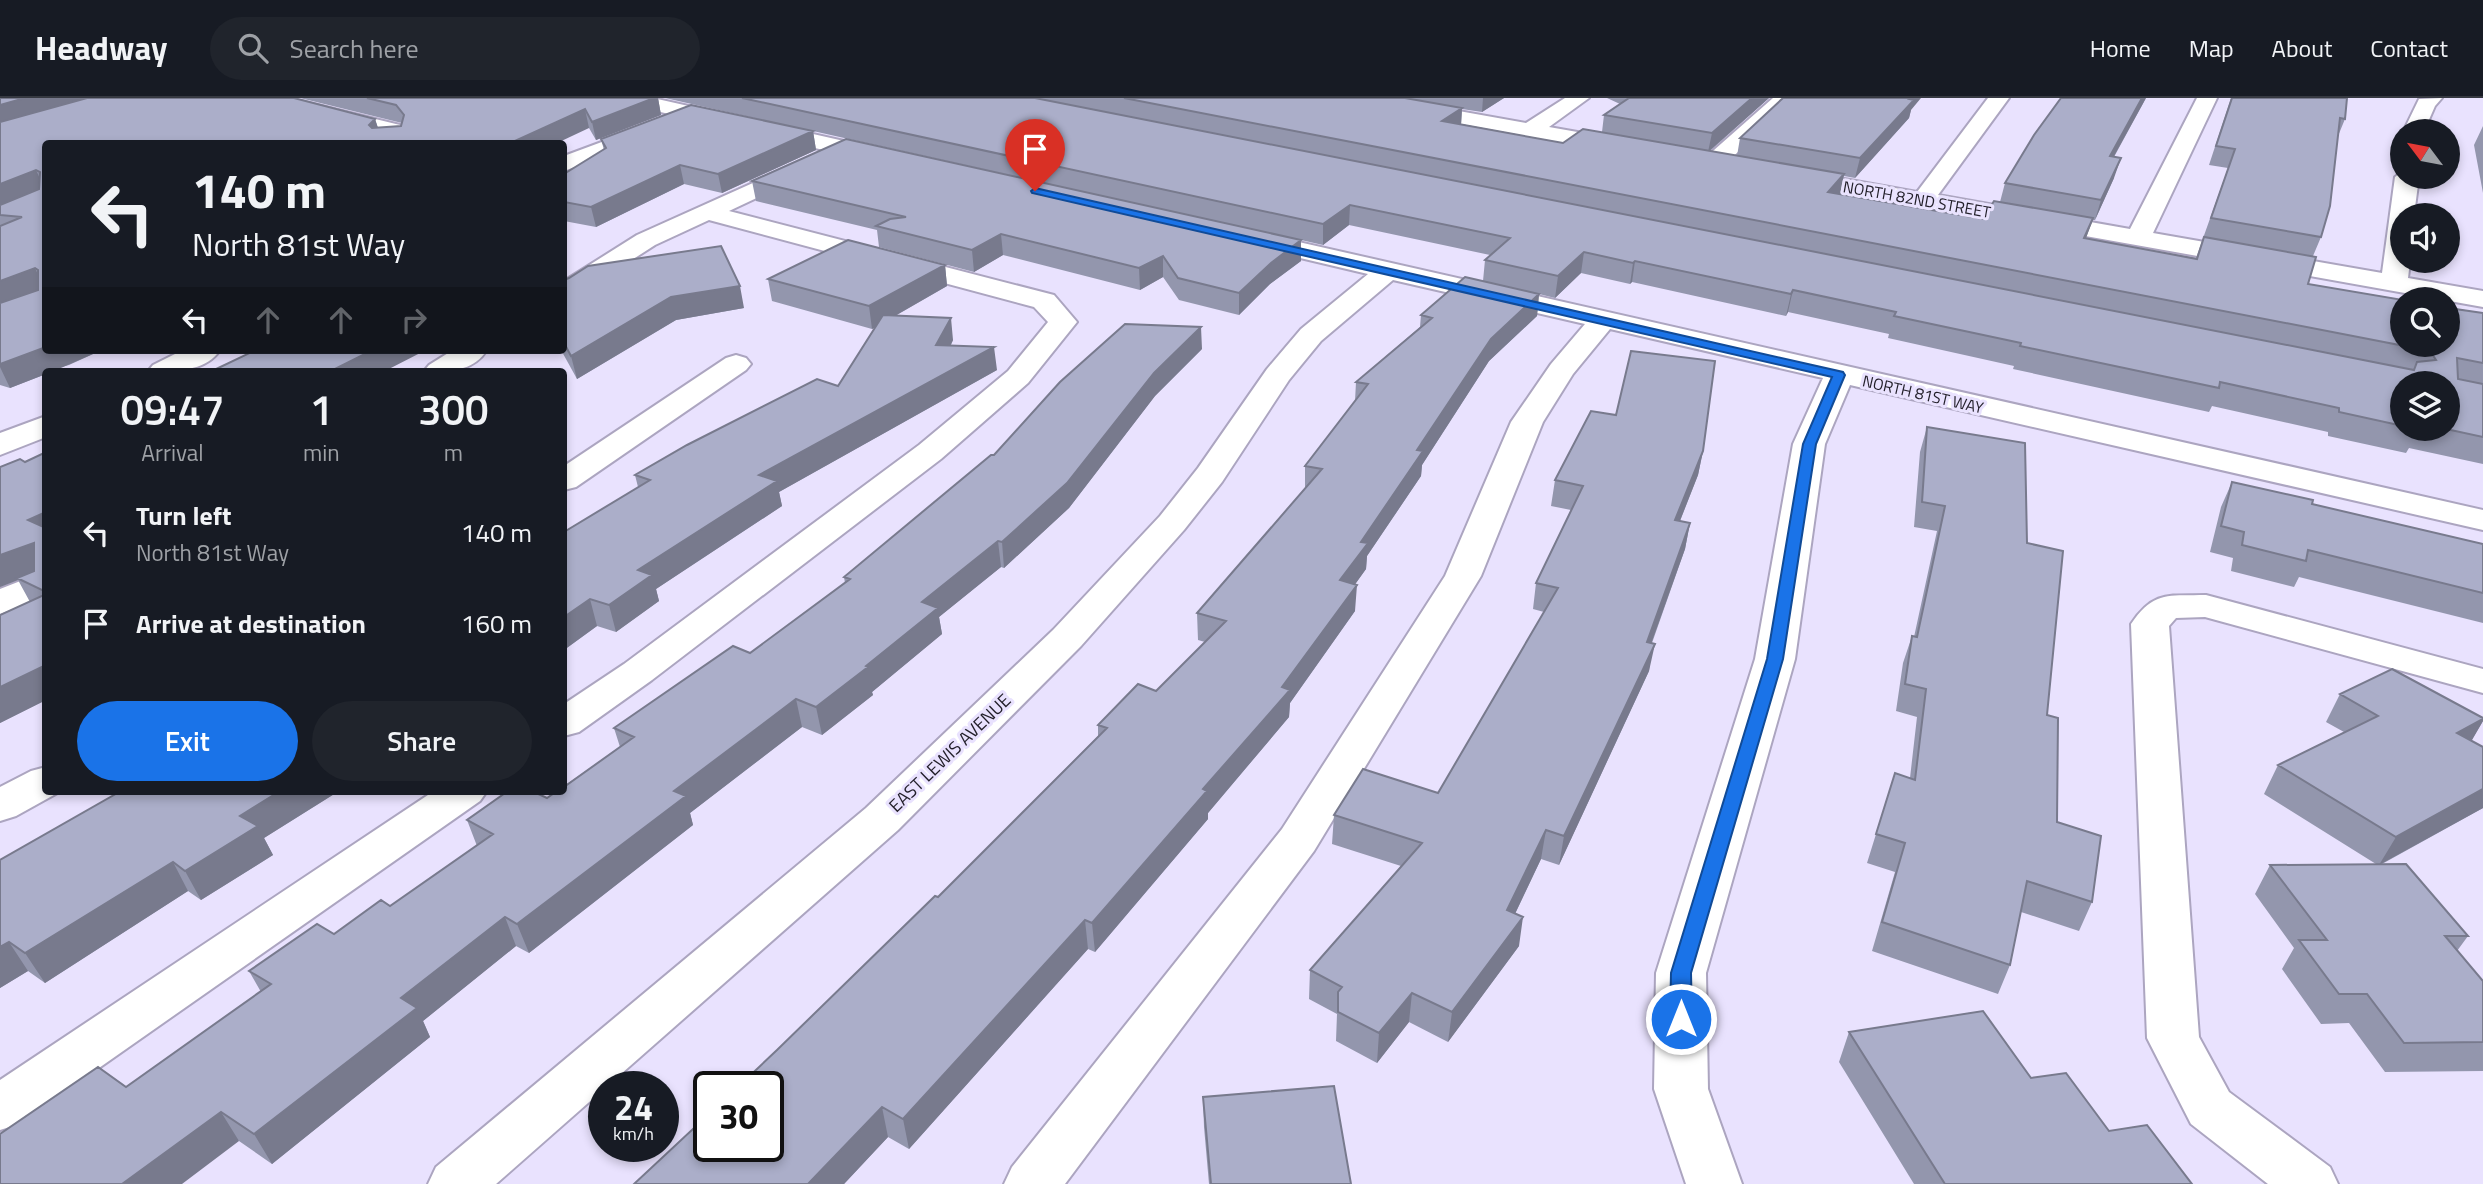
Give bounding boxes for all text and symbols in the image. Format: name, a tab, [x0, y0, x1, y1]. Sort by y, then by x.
search box	[210, 17, 700, 80]
text: Headway	[35, 23, 168, 73]
icon: search	[234, 29, 272, 67]
text: Search here	[290, 29, 419, 68]
text: Home	[2090, 30, 2151, 66]
text: Map	[2189, 30, 2234, 66]
text: About	[2272, 30, 2332, 66]
text: Contact	[2370, 30, 2448, 66]
pin	[1005, 119, 1065, 191]
north arrow	[2390, 119, 2460, 189]
map controls	[2390, 119, 2460, 441]
icon: arrive	[1016, 130, 1054, 168]
text: 140 m	[192, 152, 326, 227]
icon: left	[77, 168, 168, 259]
street label: NORTH 82ND STREET	[1841, 174, 1993, 224]
button: sound	[2390, 203, 2460, 273]
text: North 81st Way	[192, 220, 405, 268]
button: search	[2390, 287, 2460, 357]
icon: left	[176, 301, 214, 339]
icon: ahead	[249, 301, 287, 339]
icon: ahead	[322, 301, 360, 339]
icon: right	[395, 301, 433, 339]
street label: NORTH 81ST WAY	[1860, 368, 1986, 420]
button: layers	[2390, 371, 2460, 441]
text: 09:47	[120, 377, 225, 441]
text: 1	[310, 377, 333, 441]
text: 300	[418, 377, 489, 441]
text: Arrival	[141, 435, 204, 470]
text: min	[303, 435, 340, 470]
text: m	[444, 435, 463, 470]
text: Turn left	[136, 496, 231, 535]
text: 140 m	[461, 513, 532, 552]
icon: left	[77, 514, 115, 552]
text: North 81st Way	[136, 535, 289, 570]
text: Arrive at destination	[136, 604, 366, 643]
text: 160 m	[461, 604, 532, 643]
icon: arrive	[77, 605, 115, 643]
street label: EAST LEWIS AVENUE	[882, 687, 1017, 818]
button: Exit	[77, 701, 298, 781]
button: Share	[312, 701, 532, 781]
position arrow	[1644, 982, 1718, 1056]
speed limit sign: 30	[693, 1071, 784, 1162]
text: 24	[614, 1080, 653, 1134]
text: km/h	[613, 1120, 654, 1147]

